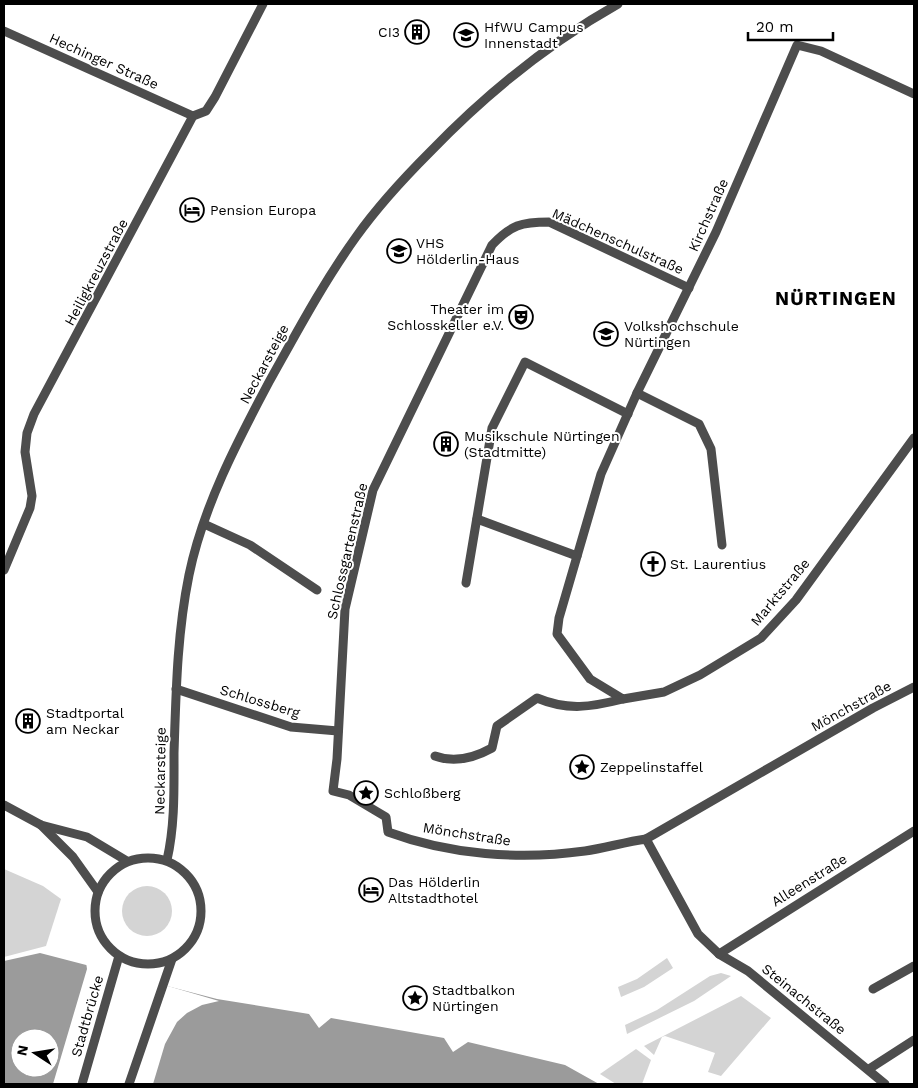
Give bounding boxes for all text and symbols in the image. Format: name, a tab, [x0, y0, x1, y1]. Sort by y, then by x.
scale bar	[748, 10, 833, 42]
text: 20 m	[756, 18, 794, 36]
building icon: CI3	[404, 19, 430, 45]
place label: HfWU Campus Innenstadt	[484, 19, 584, 51]
school or university icon: HfWU Campus Innenstadt	[453, 22, 479, 48]
place label: CI3	[378, 24, 400, 40]
street label: Hechinger Straße	[47, 30, 161, 92]
street label: Kirchstraße	[685, 176, 731, 254]
hotel icon: Pension Europa	[179, 197, 205, 223]
place label: Pension Europa	[210, 202, 316, 218]
street label: Mädchenschulstraße	[550, 205, 686, 277]
street label: Heiligkreuzstraße	[61, 216, 131, 328]
place label: VHS Hölderlin-Haus	[416, 235, 519, 267]
school or university icon: VHS Hölderlin-Haus	[386, 238, 412, 264]
district label: NÜRTINGEN	[775, 287, 897, 310]
place label: Theater im Schlosskeller e.V.	[387, 301, 504, 333]
theatre icon: Theater im Schlosskeller e.V.	[508, 304, 534, 330]
place label: Volkshochschule Nürtingen	[624, 318, 739, 350]
street label: Neckarsteige	[236, 321, 292, 407]
school or university icon: Volkshochschule Nürtingen	[593, 321, 619, 347]
place label: Musikschule Nürtingen (Stadtmitte)	[464, 428, 620, 460]
building icon: Musikschule Nürtingen (Stadtmitte)	[433, 431, 459, 457]
street label: Schlossgartenstraße	[324, 481, 370, 621]
church icon: St. Laurentius	[640, 551, 666, 577]
street label: Marktstraße	[747, 555, 813, 629]
place label: St. Laurentius	[670, 556, 766, 572]
street label: Mönchstraße	[808, 677, 894, 735]
street label: Schlossberg	[218, 681, 302, 721]
place label: Stadtportal am Neckar	[46, 705, 125, 737]
building icon: Stadtportal am Neckar	[15, 708, 41, 734]
street label: Neckarsteige	[151, 727, 169, 815]
place icon: Zeppelinstaffel	[569, 754, 595, 780]
place label: Zeppelinstaffel	[600, 759, 704, 775]
place icon: Schloßberg	[353, 780, 379, 806]
place label: Schloßberg	[384, 785, 461, 801]
street label: Mönchstraße	[422, 819, 512, 849]
street label: Alleenstraße	[768, 850, 850, 910]
place label: Das Hölderlin Altstadthotel	[388, 874, 480, 906]
hotel icon: Das Hölderlin Altstadthotel	[358, 877, 384, 903]
street label: Steinachstraße	[759, 960, 849, 1038]
street label: Stadtbrücke	[68, 973, 106, 1059]
place label: Stadtbalkon Nürtingen	[432, 982, 515, 1014]
place icon: Stadtbalkon Nürtingen	[402, 985, 428, 1011]
north arrow	[10, 1028, 60, 1078]
text: N	[13, 1044, 31, 1057]

